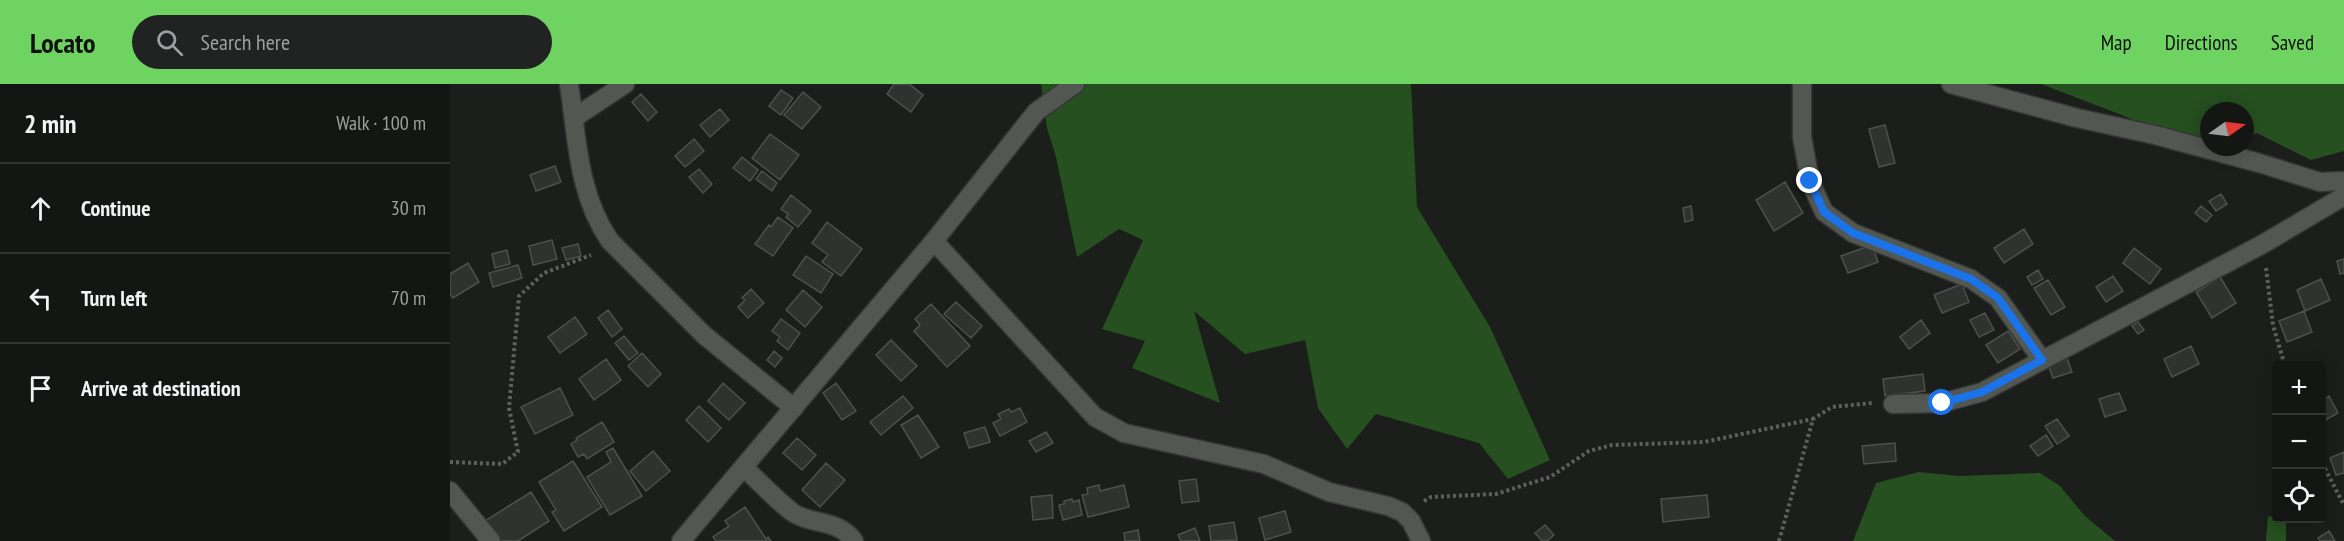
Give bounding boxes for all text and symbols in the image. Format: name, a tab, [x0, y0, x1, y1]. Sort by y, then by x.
search box	[132, 15, 552, 69]
text: Locato	[30, 24, 96, 61]
icon: search	[153, 26, 186, 59]
text: Search here	[201, 28, 290, 56]
text: Map	[2101, 29, 2132, 56]
text: Directions	[2165, 29, 2238, 56]
text: Saved	[2271, 29, 2314, 56]
north arrow	[2200, 102, 2254, 156]
text: 2 min	[24, 107, 77, 140]
text: Walk · 100 m	[336, 110, 426, 136]
route end	[1796, 167, 1822, 193]
icon: ahead	[24, 192, 57, 225]
text: Continue	[81, 194, 151, 222]
text: 30 m	[391, 195, 426, 221]
icon: left	[24, 282, 57, 315]
text: Turn left	[81, 284, 147, 312]
text: 70 m	[391, 285, 426, 311]
map controls	[2272, 361, 2326, 523]
button: +	[2272, 361, 2326, 415]
icon: arrive	[24, 372, 57, 405]
text: Arrive at destination	[81, 374, 241, 402]
route start	[1928, 389, 1954, 415]
button: −	[2272, 415, 2326, 469]
button: locate	[2272, 469, 2326, 523]

